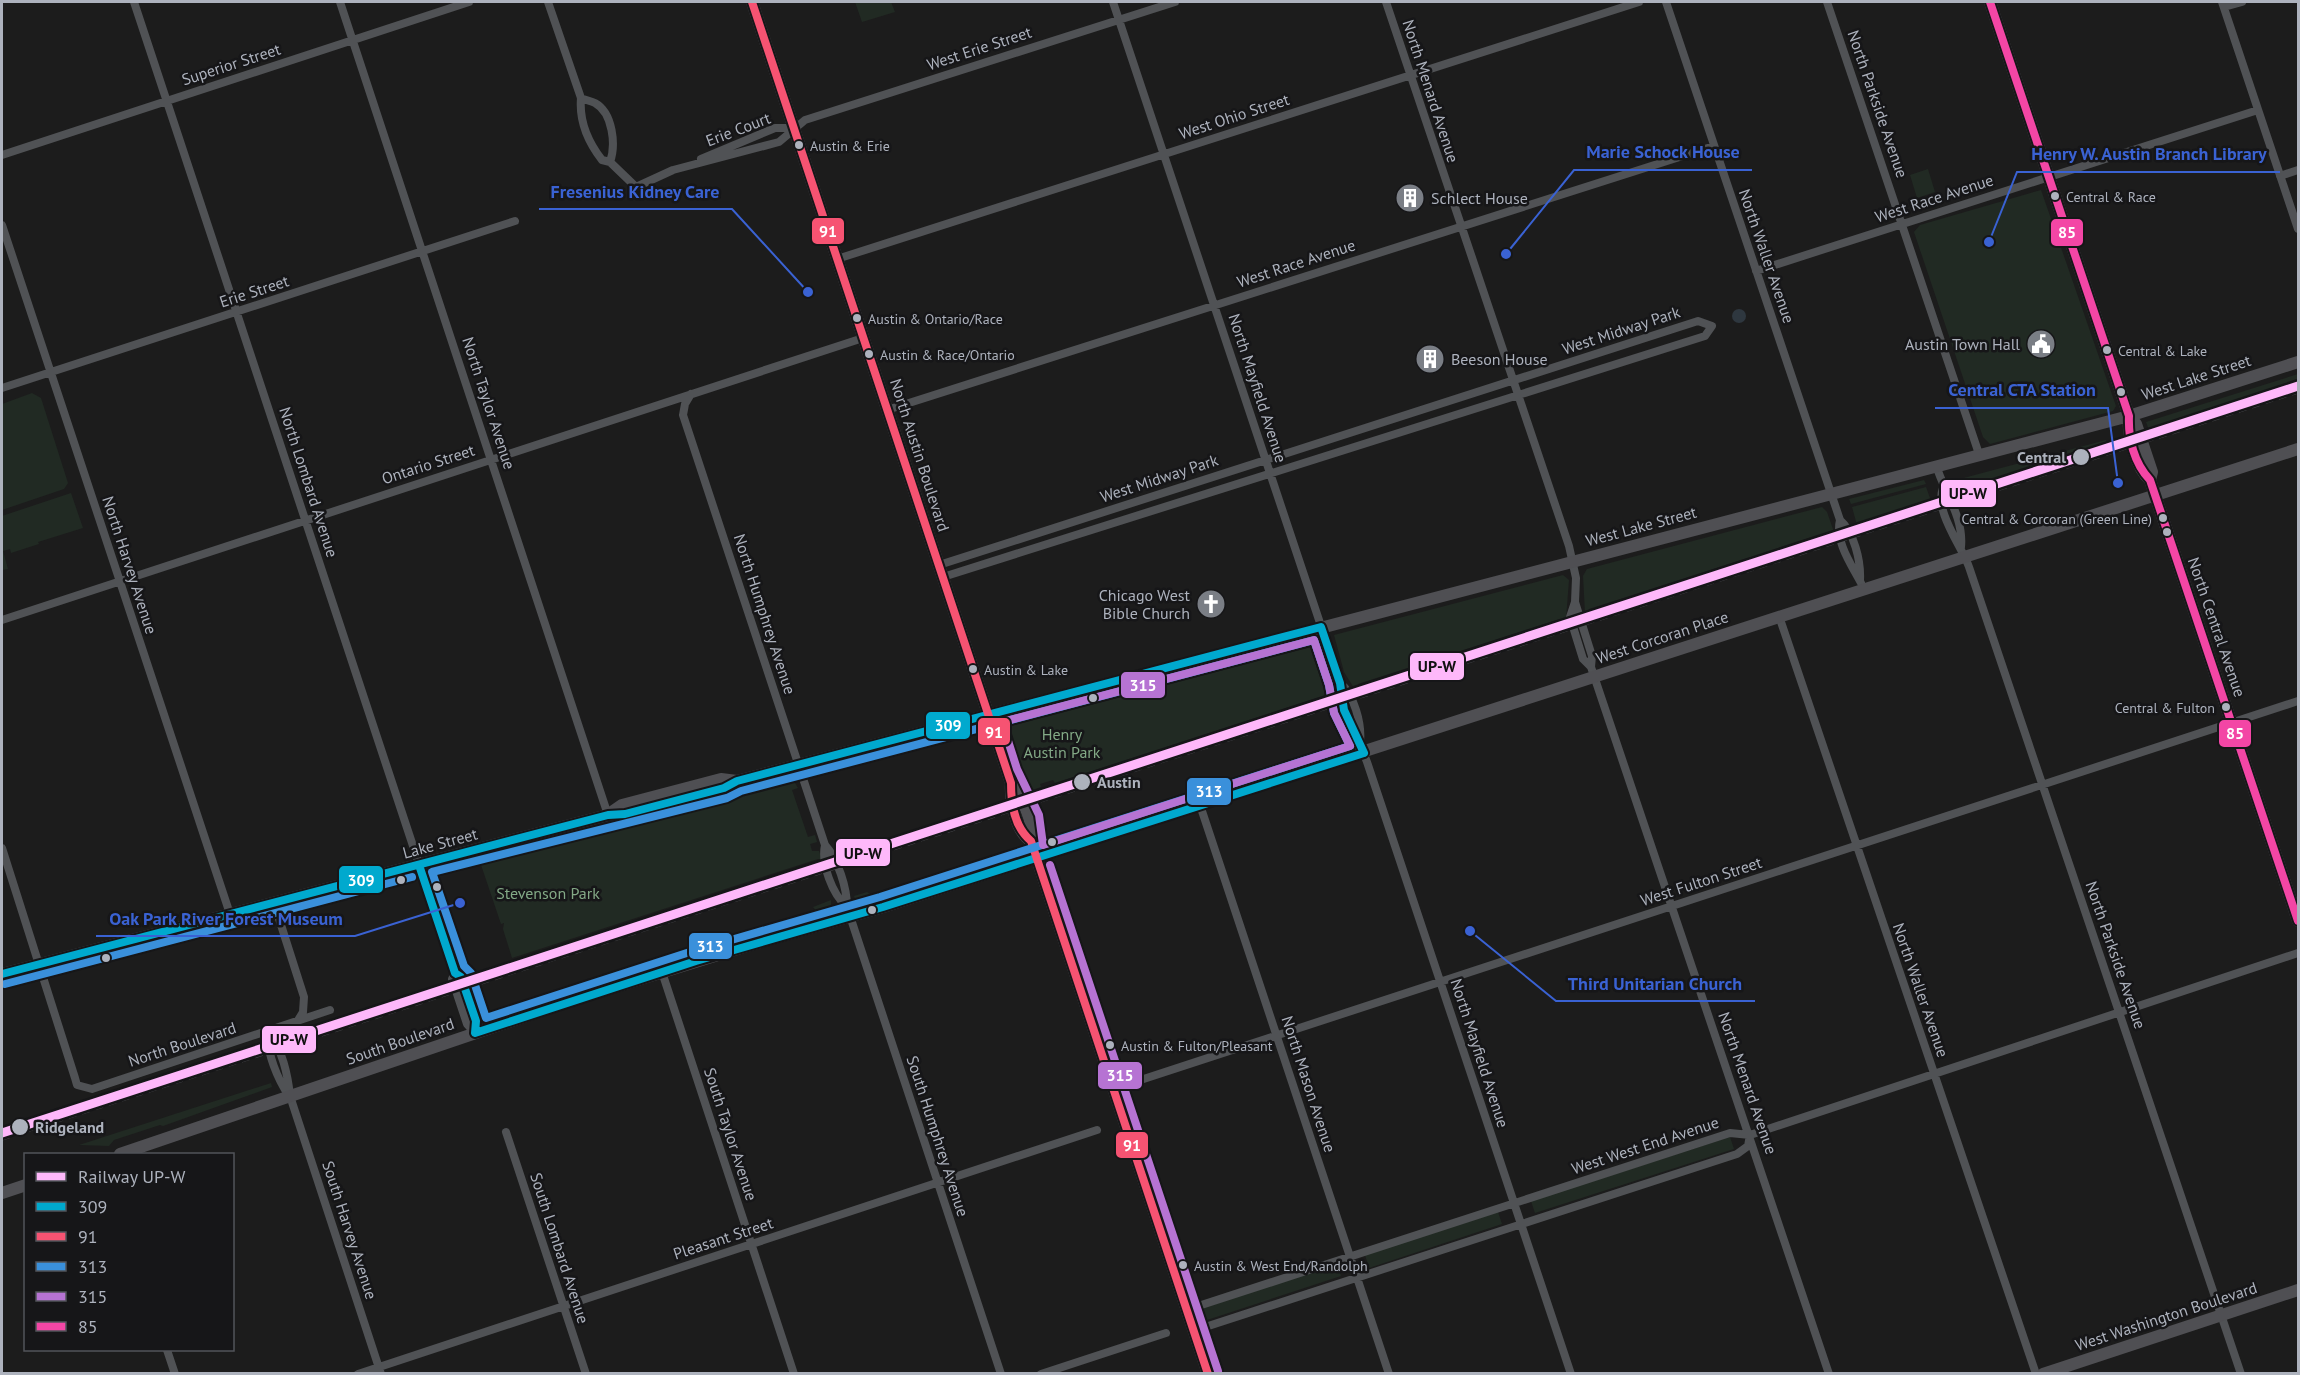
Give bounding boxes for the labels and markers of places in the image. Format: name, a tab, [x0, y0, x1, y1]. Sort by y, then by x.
callout: Marie Schock House	[1574, 134, 1752, 170]
callout: Henry W. Austin Branch Library	[2017, 136, 2280, 172]
place label: Austin & Erie	[810, 137, 890, 155]
marker: Austin & Erie	[793, 139, 805, 151]
callout: Fresenius Kidney Care	[539, 173, 732, 209]
building icon: Schlect House	[1394, 182, 1426, 214]
place label: Schlect House	[1431, 188, 1528, 208]
place label: Central & Race	[2066, 188, 2156, 206]
marker: Central & Race	[2049, 190, 2061, 202]
place label: Austin & Ontario/Race	[868, 310, 1003, 328]
marker: Austin & Ontario/Race	[851, 312, 863, 324]
public building icon: Austin Town Hall	[2025, 328, 2057, 360]
place label: Austin Town Hall	[1905, 334, 2020, 354]
place label: Central & Lake	[2118, 342, 2207, 360]
building icon: Beeson House	[1414, 343, 1446, 375]
marker: Central & Lake	[2101, 344, 2113, 356]
place label: Austin & Race/Ontario	[880, 346, 1015, 364]
marker: Austin & Race/Ontario	[863, 348, 875, 360]
place label: Beeson House	[1451, 349, 1548, 369]
callout: Central CTA Station	[1935, 372, 2108, 408]
unlabelled marker	[2115, 386, 2127, 398]
place label: Central	[2017, 447, 2066, 467]
marker: Central	[2071, 447, 2091, 467]
place label: Central & Corcoran (Green Line)	[1962, 510, 2152, 528]
marker: Central & Corcoran (Green Line)	[2157, 512, 2169, 524]
unlabelled marker	[2161, 526, 2173, 538]
place label: Chicago West Bible Church	[1099, 585, 1191, 623]
church icon: Chicago West Bible Church	[1195, 588, 1227, 620]
place label: Austin & Lake	[984, 661, 1068, 679]
marker: Austin & Lake	[967, 663, 979, 675]
unlabelled marker	[1087, 692, 1099, 704]
place label: Central & Fulton	[2115, 699, 2215, 717]
marker: Central & Fulton	[2220, 701, 2232, 713]
marker: Austin	[1072, 772, 1092, 792]
place label: Austin	[1097, 772, 1141, 792]
unlabelled marker	[1046, 836, 1058, 848]
unlabelled marker	[395, 874, 407, 886]
unlabelled marker	[431, 881, 443, 893]
callout: Oak Park River Forest Museum	[96, 900, 355, 936]
unlabelled marker	[866, 904, 878, 916]
unlabelled marker	[100, 952, 112, 964]
callout: Third Unitarian Church	[1556, 965, 1755, 1001]
place label: Austin & Fulton/Pleasant	[1121, 1037, 1273, 1055]
marker: Austin & Fulton/Pleasant	[1104, 1039, 1116, 1051]
marker: Ridgeland	[10, 1117, 30, 1137]
place label: Ridgeland	[35, 1117, 104, 1137]
place label: Austin & West End/Randolph	[1194, 1257, 1368, 1275]
marker: Austin & West End/Randolph	[1177, 1259, 1189, 1271]

